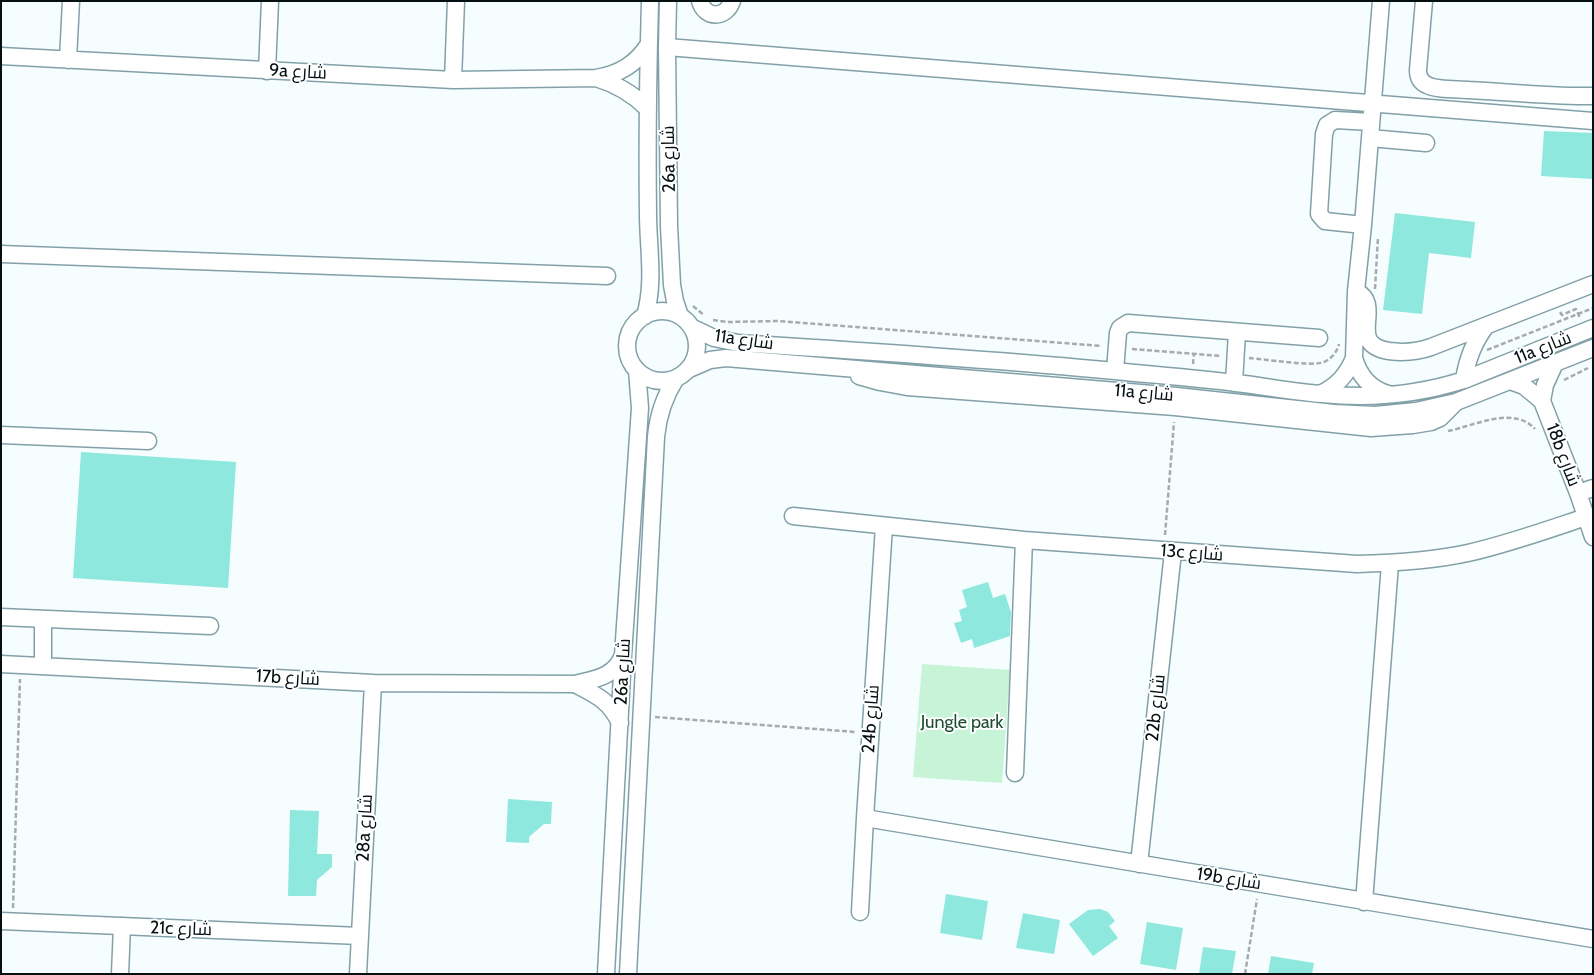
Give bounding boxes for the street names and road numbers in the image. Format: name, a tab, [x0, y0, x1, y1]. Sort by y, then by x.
street label: 9a شارع	[269, 60, 327, 84]
street label: 26a شارع	[658, 125, 680, 193]
street label: 11a شارع	[713, 325, 775, 355]
street label: 11a شارع	[1511, 327, 1575, 369]
street label: 11a شارع	[1114, 380, 1174, 406]
street label: 18b شارع	[1541, 420, 1585, 490]
street label: 13c شارع	[1160, 540, 1224, 566]
street label: 26a شارع	[610, 638, 636, 706]
street label: 17b شارع	[256, 666, 320, 690]
street label: 22b شارع	[1142, 673, 1170, 743]
street label: 24b شارع	[858, 684, 884, 754]
street label: 28a شارع	[352, 794, 378, 862]
street label: 19b شارع	[1195, 863, 1263, 895]
street label: 21c شارع	[149, 917, 213, 941]

